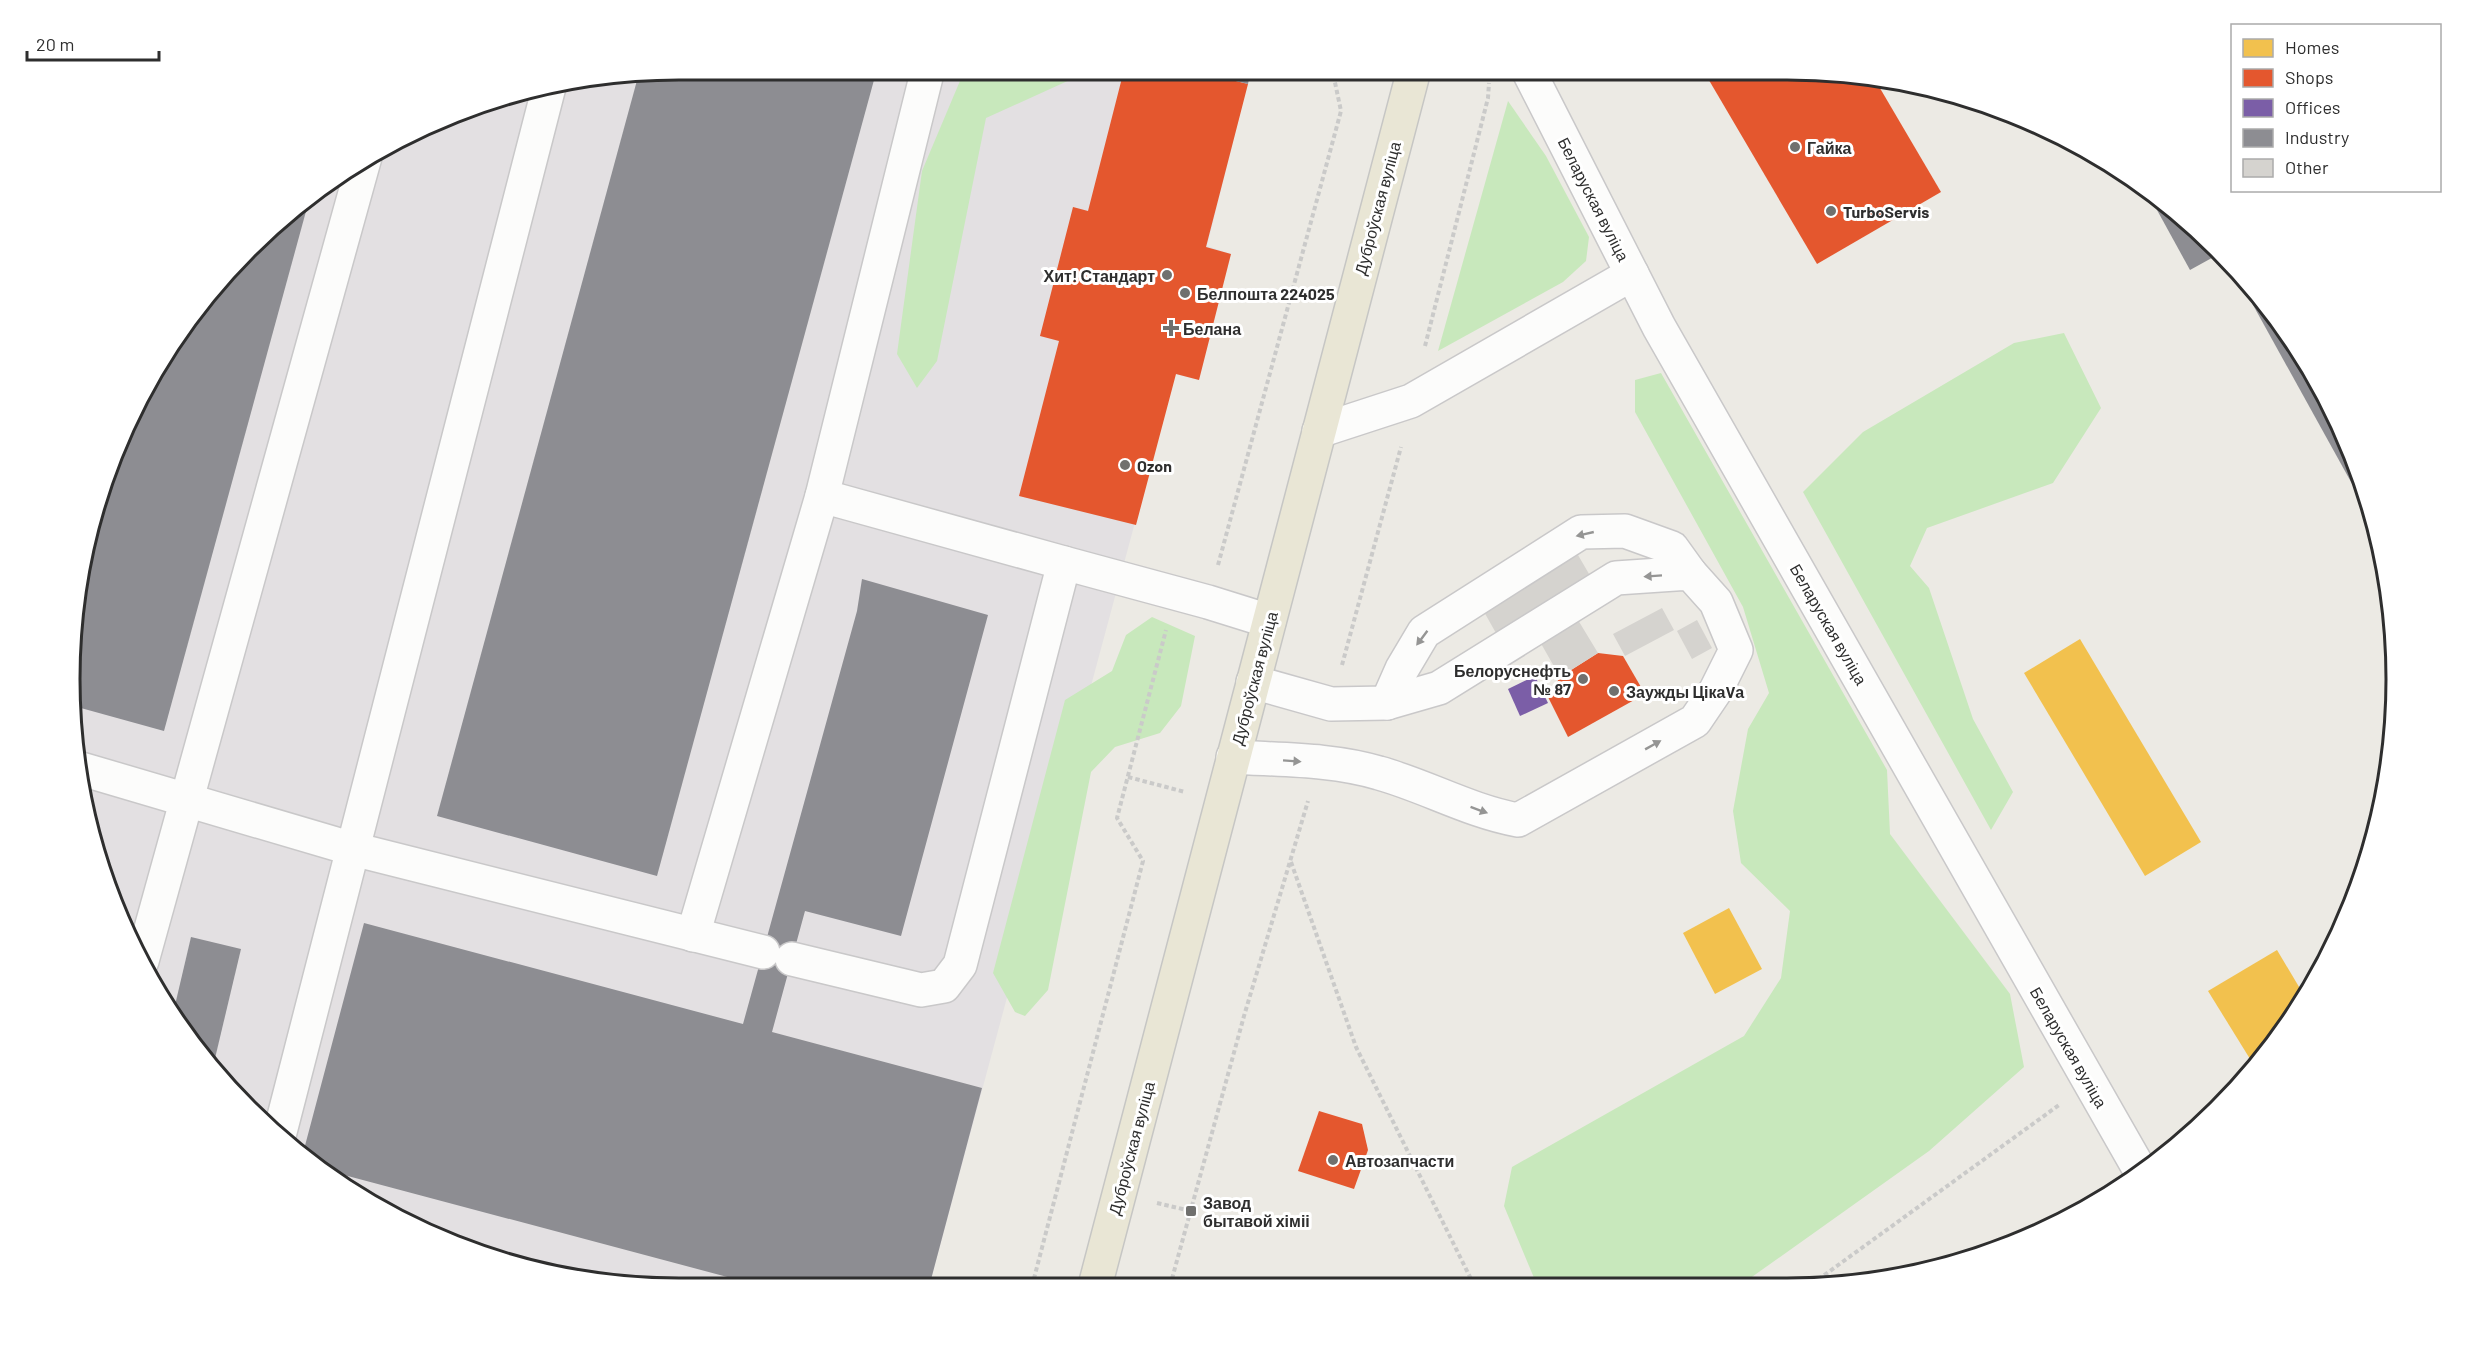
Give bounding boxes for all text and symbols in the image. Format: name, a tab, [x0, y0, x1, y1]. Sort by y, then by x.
scale bar	[27, 24, 159, 62]
legend	[2231, 24, 2441, 192]
text: 20 m	[36, 33, 74, 55]
text: Homes	[2285, 36, 2339, 58]
text: Shops	[2285, 66, 2334, 88]
text: Offices	[2285, 96, 2341, 118]
text: Industry	[2285, 126, 2349, 148]
street label: Беларуская вуліца	[1555, 134, 1633, 264]
place label: Гайка	[1807, 138, 1852, 157]
street label: Дуброўская вуліца	[1350, 139, 1404, 277]
marker: Гайка	[1788, 140, 1802, 154]
text: Other	[2285, 156, 2329, 178]
place label: TurboServis	[1843, 202, 1929, 221]
marker: TurboServis	[1824, 204, 1838, 218]
place label: Хит! Стандарт	[1044, 266, 1155, 285]
marker: Хит! Стандарт	[1160, 268, 1174, 282]
place label: Белпошта 224025	[1197, 284, 1335, 303]
marker: Белпошта 224025	[1178, 286, 1192, 300]
place label: Белана	[1183, 319, 1241, 338]
marker: Белана	[1164, 321, 1178, 335]
place label: Ozon	[1137, 456, 1172, 475]
marker: Ozon	[1118, 458, 1132, 472]
one-way arrow	[1575, 530, 1594, 539]
street label: Беларуская вуліца	[1787, 560, 1871, 688]
one-way arrow	[1644, 571, 1663, 580]
street label: Дуброўская вуліца	[1227, 609, 1281, 747]
one-way arrow	[1416, 629, 1428, 645]
place label: Белоруснефть № 87	[1454, 661, 1571, 698]
marker: Белоруснефть № 87	[1576, 672, 1590, 686]
place label: Заужды ЦікаVа	[1626, 682, 1744, 701]
marker: Заужды ЦікаVа	[1607, 684, 1621, 698]
one-way arrow	[1645, 740, 1662, 750]
one-way arrow	[1282, 756, 1301, 765]
one-way arrow	[1470, 806, 1488, 816]
street label: Беларуская вуліца	[2027, 983, 2111, 1111]
street label: Дуброўская вуліца	[1104, 1079, 1158, 1217]
place label: Автозапчасти	[1345, 1151, 1454, 1170]
marker: Автозапчасти	[1326, 1153, 1340, 1167]
place label: Завод бытавой хіміі	[1203, 1193, 1310, 1230]
marker: Завод бытавой хіміі	[1184, 1204, 1198, 1218]

